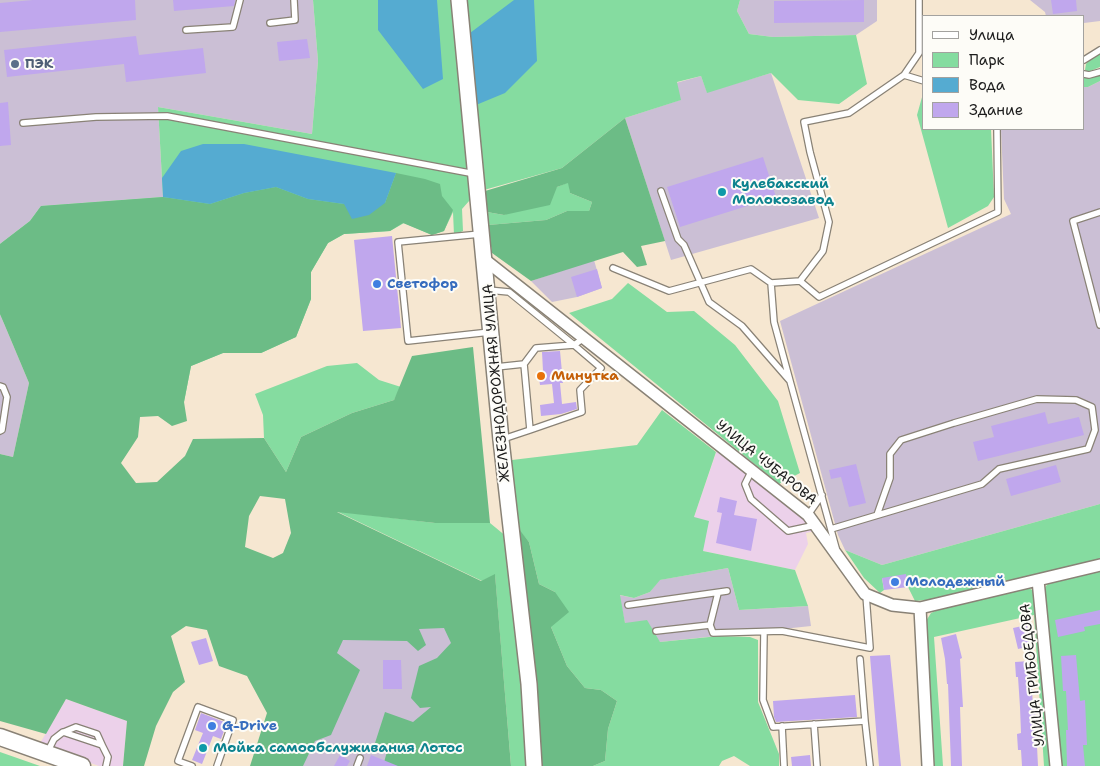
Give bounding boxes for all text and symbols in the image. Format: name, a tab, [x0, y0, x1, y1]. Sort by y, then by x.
legend	[922, 15, 1085, 130]
text: Улица	[969, 25, 1014, 45]
text: Парк	[969, 50, 1005, 70]
place label: ПЭК	[25, 56, 53, 72]
marker: ПЭК	[9, 58, 21, 70]
text: Вода	[969, 75, 1005, 95]
text: Здание	[969, 100, 1023, 120]
place label: Кулебакский Молокозавод	[732, 176, 834, 208]
marker: Кулебакский Молокозавод	[716, 186, 728, 198]
place label: Светофор	[387, 276, 458, 292]
marker: Светофор	[371, 278, 383, 290]
street label: ЖЕЛЕЗНОДОРОЖНАЯ УЛИЦА	[480, 283, 514, 483]
place label: Минутка	[551, 368, 619, 384]
marker: Минутка	[535, 370, 547, 382]
street label: УЛИЦА ЧУБАРОВА	[712, 417, 820, 509]
place label: Молодежный	[905, 574, 1005, 590]
marker: Молодежный	[889, 576, 901, 588]
street label: УЛИЦА ГРИБОЕДОВА	[1017, 603, 1049, 747]
place label: G-Drive	[222, 718, 277, 734]
marker: G-Drive	[206, 720, 218, 732]
place label: Мойка самообслуживания Лотос	[213, 740, 463, 756]
marker: Мойка самообслуживания Лотос	[197, 742, 209, 754]

